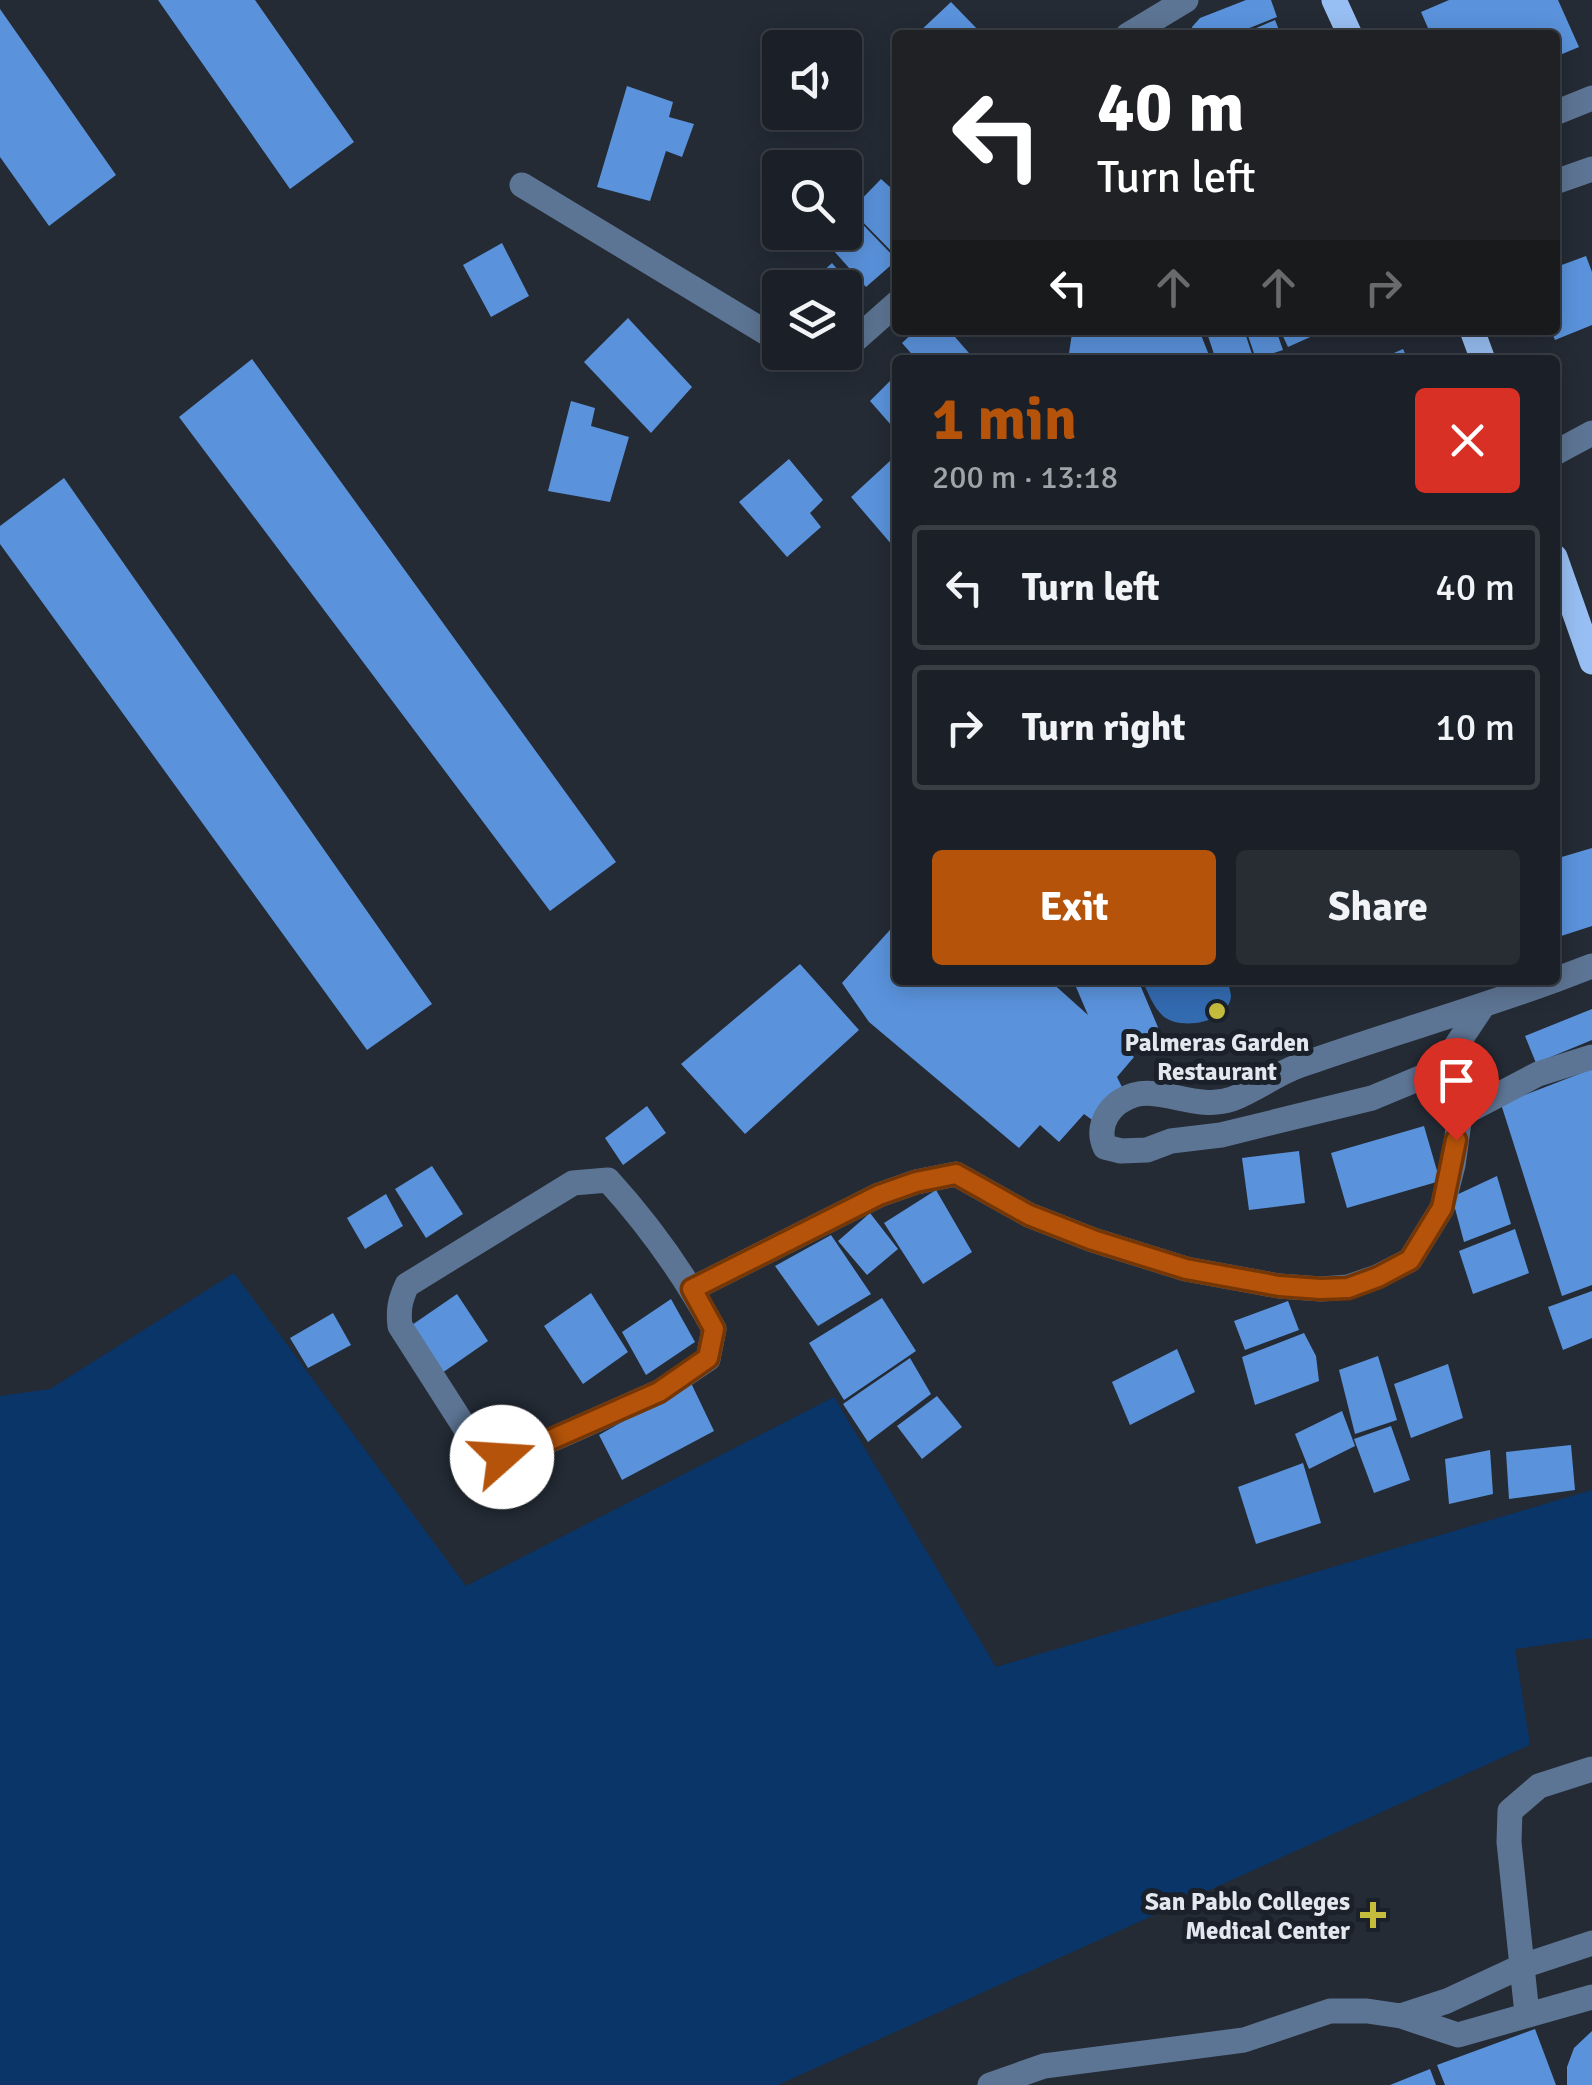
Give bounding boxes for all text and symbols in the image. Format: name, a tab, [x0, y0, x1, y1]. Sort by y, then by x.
map controls	[762, 30, 862, 370]
button: sound	[762, 30, 862, 130]
text: 40 m	[1097, 64, 1245, 150]
icon: left	[932, 70, 1062, 200]
button: search	[762, 150, 862, 250]
text: Turn left	[1097, 150, 1256, 205]
icon: left	[1041, 260, 1096, 315]
icon: ahead	[1146, 260, 1201, 315]
icon: ahead	[1251, 260, 1306, 315]
icon: right	[1356, 260, 1411, 315]
button: layers	[762, 270, 862, 370]
text: 1 min	[932, 383, 1077, 457]
button: close	[1415, 388, 1520, 493]
text: 200 m · 13:18	[932, 458, 1118, 497]
icon: left	[937, 560, 992, 615]
text: Turn left	[1022, 564, 1160, 611]
text: 40 m	[1435, 564, 1515, 611]
icon: right	[937, 700, 992, 755]
text: Turn right	[1022, 704, 1186, 751]
text: 10 m	[1435, 704, 1515, 751]
button: Exit	[932, 850, 1216, 965]
button: Share	[1236, 850, 1520, 965]
marker: Palmeras Garden Restaurant	[1206, 1000, 1228, 1022]
place label: Palmeras Garden Restaurant	[1125, 1027, 1309, 1087]
pin	[1414, 1038, 1499, 1141]
icon: arrive	[1429, 1053, 1484, 1108]
position arrow	[450, 1405, 554, 1509]
place label: San Pablo Colleges Medical Center	[1145, 1886, 1350, 1946]
marker: San Pablo Colleges Medical Center	[1360, 1902, 1386, 1928]

